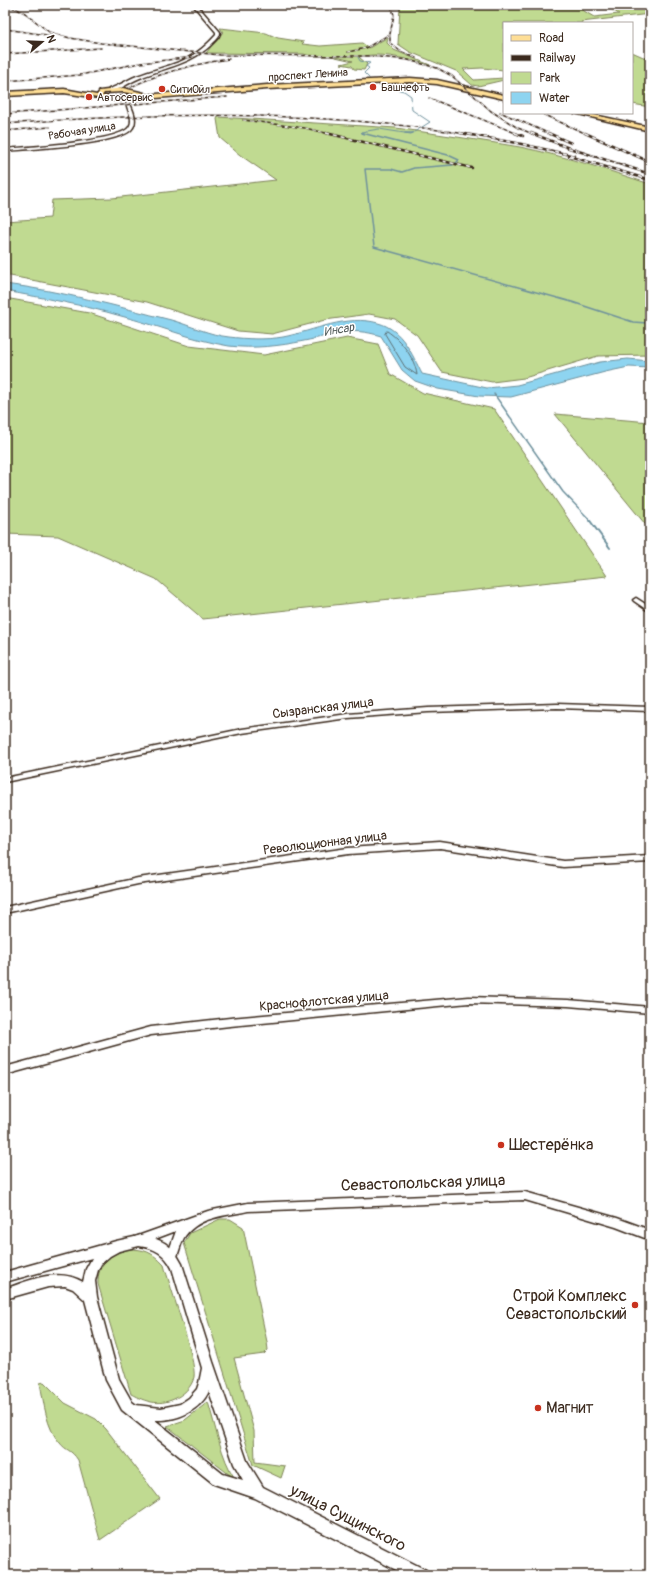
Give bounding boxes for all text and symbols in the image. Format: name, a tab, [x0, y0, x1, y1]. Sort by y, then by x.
north arrow	[22, 22, 62, 62]
legend	[503, 22, 633, 114]
text: Road	[539, 31, 564, 46]
text: N	[44, 33, 59, 45]
text: Railway	[539, 51, 575, 66]
street label: проспект Ленина	[268, 66, 348, 84]
text: Park	[539, 71, 560, 86]
place label: Башнефть	[381, 81, 430, 94]
marker: Башнефть	[368, 82, 378, 92]
place label: СитиОйл	[170, 83, 210, 96]
marker: СитиОйл	[157, 84, 167, 94]
place label: Автосервис	[97, 91, 153, 104]
text: Water	[539, 91, 570, 106]
marker: Автосервис	[84, 92, 94, 102]
street label: Рабочая улица	[47, 119, 117, 143]
water label: Инсар	[323, 320, 357, 340]
street label: Сызранская улица	[271, 694, 375, 722]
street label: Революционная улица	[262, 827, 388, 859]
street label: Краснофлотская улица	[259, 987, 389, 1015]
place label: Шестерёнка	[509, 1135, 594, 1155]
marker: Шестерёнка	[496, 1140, 506, 1150]
street label: Севастопольская улица	[340, 1170, 506, 1196]
place label: Строй Комплекс Севастопольский	[506, 1286, 627, 1324]
marker: Строй Комплекс Севастопольский	[630, 1300, 640, 1310]
place label: Магнит	[546, 1398, 594, 1418]
marker: Магнит	[533, 1403, 543, 1413]
street label: улица Сущинского	[286, 1480, 410, 1556]

